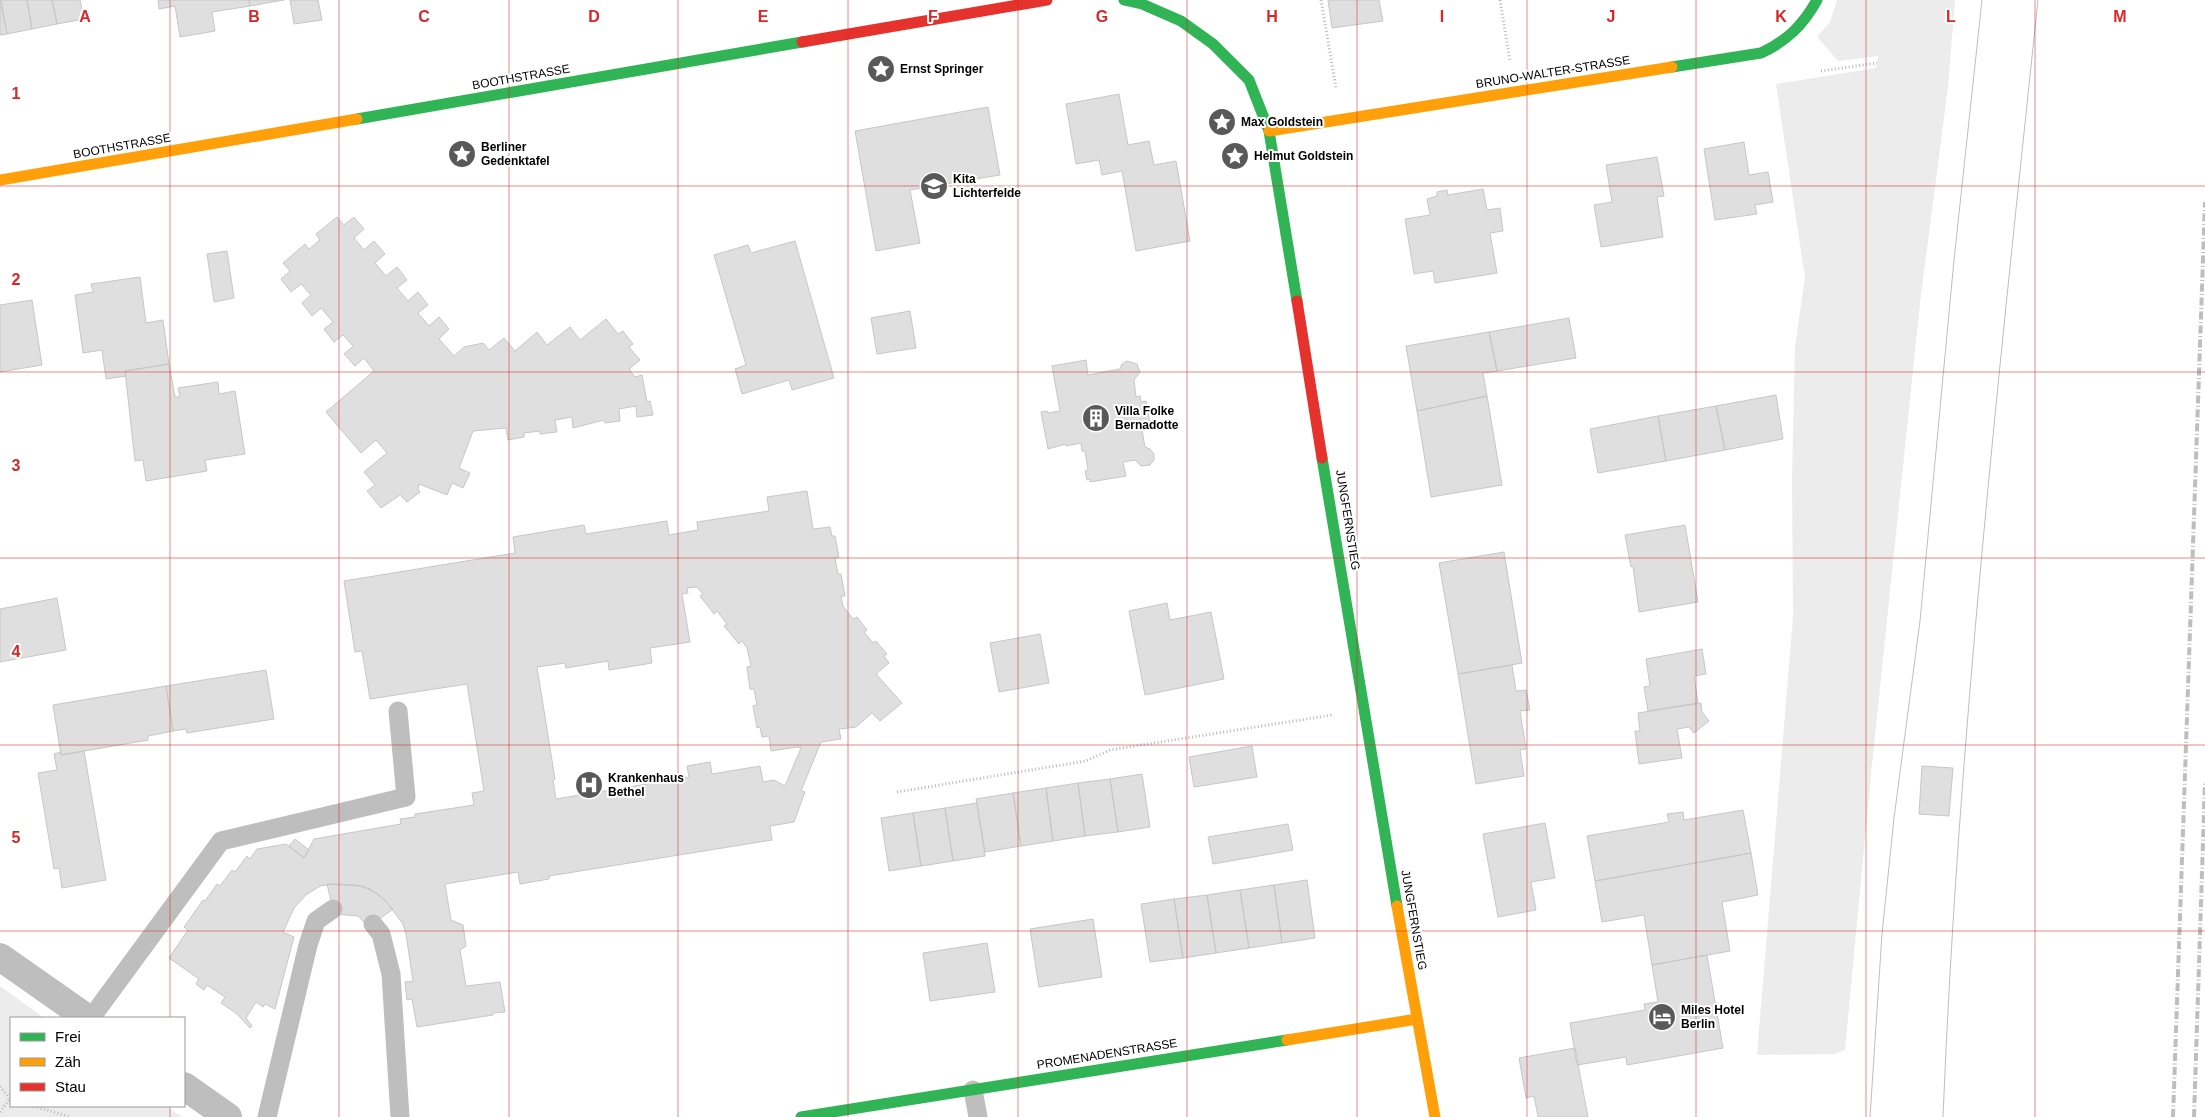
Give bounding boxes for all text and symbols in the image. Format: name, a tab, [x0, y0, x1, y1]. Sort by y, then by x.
text: A	[79, 8, 91, 25]
text: B	[248, 8, 260, 25]
text: C	[418, 8, 430, 25]
text: D	[588, 8, 600, 25]
text: E	[758, 8, 769, 25]
text: F	[928, 8, 938, 25]
text: G	[1096, 8, 1108, 25]
text: H	[1266, 8, 1278, 25]
text: I	[1440, 8, 1444, 25]
text: J	[1607, 8, 1615, 25]
text: K	[1775, 8, 1787, 25]
text: L	[1946, 8, 1956, 25]
text: M	[2113, 8, 2127, 25]
street label: BRUNO-WALTER-STRASSE	[1475, 53, 1631, 91]
place icon: Ernst Springer	[866, 54, 896, 84]
street label: BOOTHSTRASSE	[471, 62, 571, 92]
place label: Ernst Springer	[900, 62, 984, 76]
text: 1	[12, 85, 21, 102]
place icon: Max Goldstein	[1207, 107, 1237, 137]
place label: Max Goldstein	[1241, 115, 1323, 129]
street label: BOOTHSTRASSE	[72, 131, 172, 161]
place icon: Berliner Gedenktafel	[447, 139, 477, 169]
place label: Berliner Gedenktafel	[481, 140, 550, 168]
place icon: Helmut Goldstein	[1220, 141, 1250, 171]
place label: Helmut Goldstein	[1254, 149, 1353, 163]
school or university icon: Kita Lichterfelde	[919, 171, 949, 201]
place label: Kita Lichterfelde	[953, 172, 1021, 200]
text: 2	[12, 271, 21, 288]
building icon: Villa Folke Bernadotte	[1081, 403, 1111, 433]
place label: Villa Folke Bernadotte	[1115, 404, 1179, 432]
text: 3	[12, 457, 21, 474]
street label: JUNGFERNSTIEG	[1333, 469, 1363, 571]
text: 4	[12, 643, 21, 660]
hospital icon: Krankenhaus Bethel	[574, 770, 604, 800]
place label: Krankenhaus Bethel	[608, 771, 684, 799]
text: 5	[12, 829, 21, 846]
street label: JUNGFERNSTIEG	[1398, 869, 1430, 971]
hotel icon: Miles Hotel Berlin	[1647, 1002, 1677, 1032]
place label: Miles Hotel Berlin	[1681, 1003, 1744, 1031]
legend	[10, 1017, 185, 1107]
text: Frei	[55, 1028, 81, 1045]
street label: PROMENADENSTRASSE	[1036, 1036, 1178, 1072]
text: Zäh	[55, 1053, 81, 1070]
text: Stau	[55, 1078, 86, 1095]

